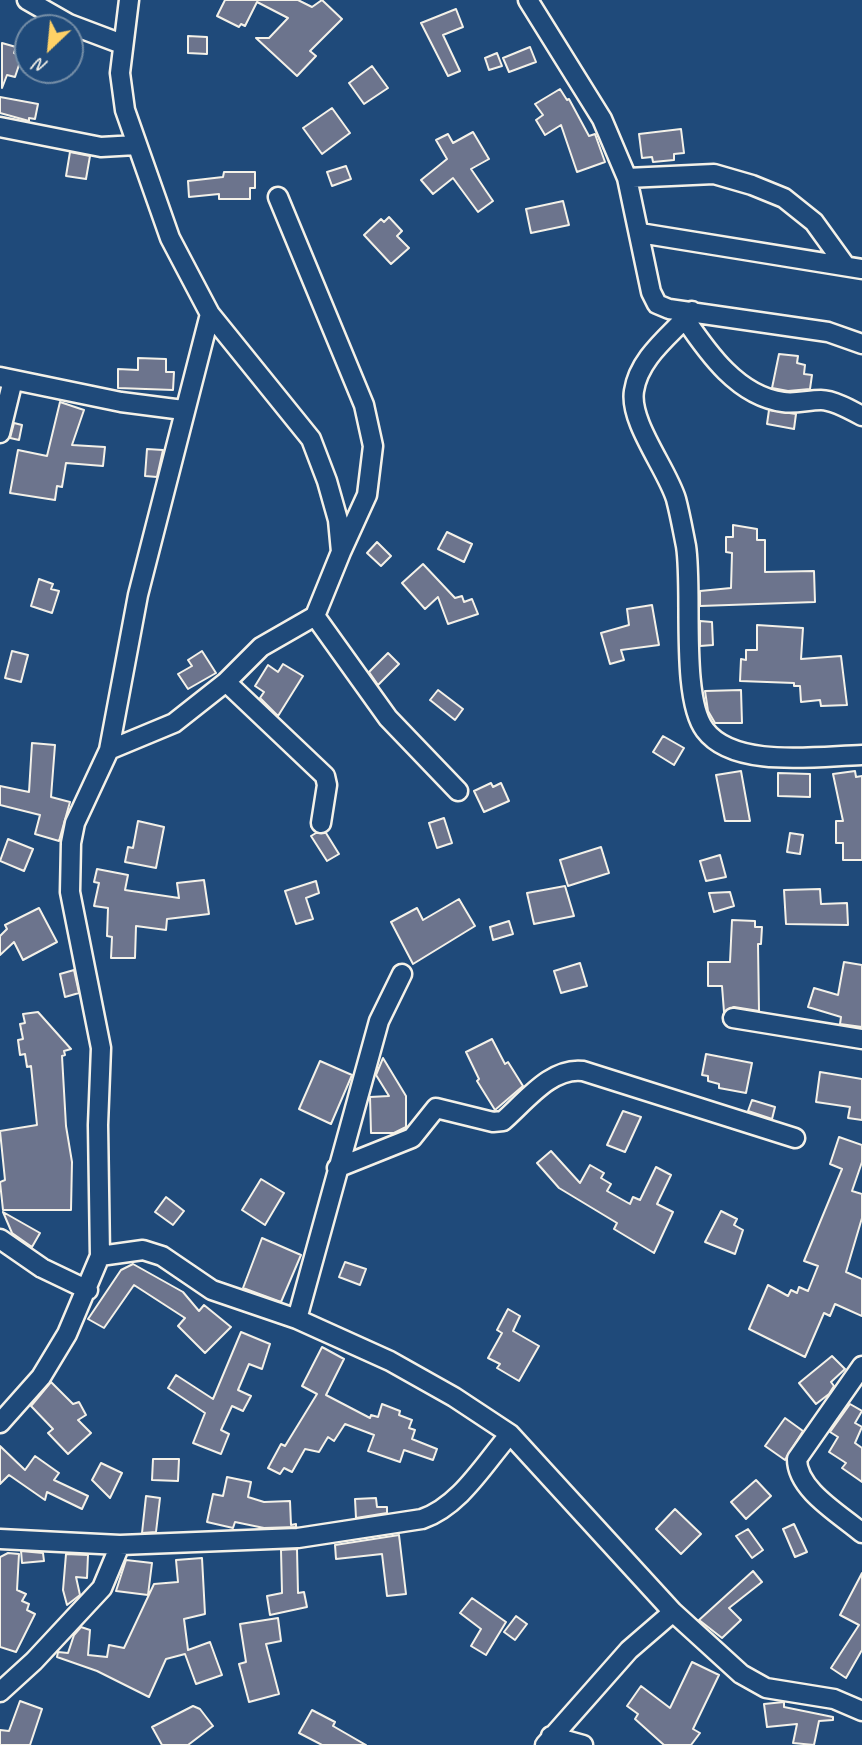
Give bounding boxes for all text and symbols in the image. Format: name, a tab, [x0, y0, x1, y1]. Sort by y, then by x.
north arrow	[14, 14, 84, 84]
text: N	[30, 53, 51, 79]

